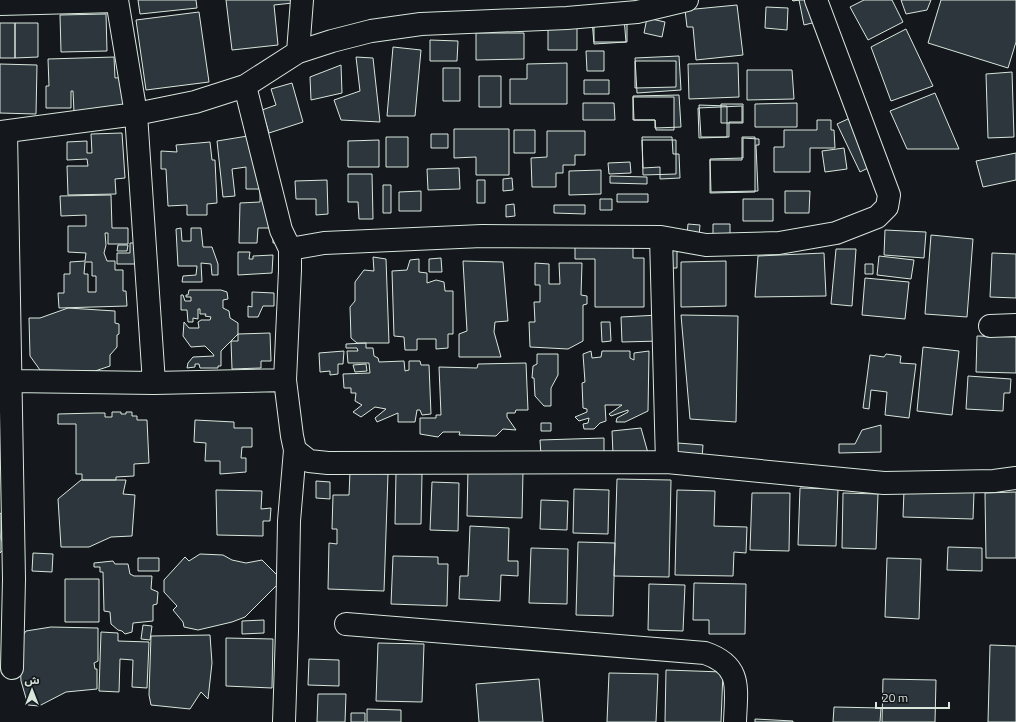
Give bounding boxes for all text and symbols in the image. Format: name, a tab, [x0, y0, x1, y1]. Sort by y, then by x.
north arrow	[12, 670, 52, 710]
text: ش	[24, 672, 40, 688]
scale bar	[876, 684, 949, 710]
text: 20 m	[882, 688, 908, 707]

